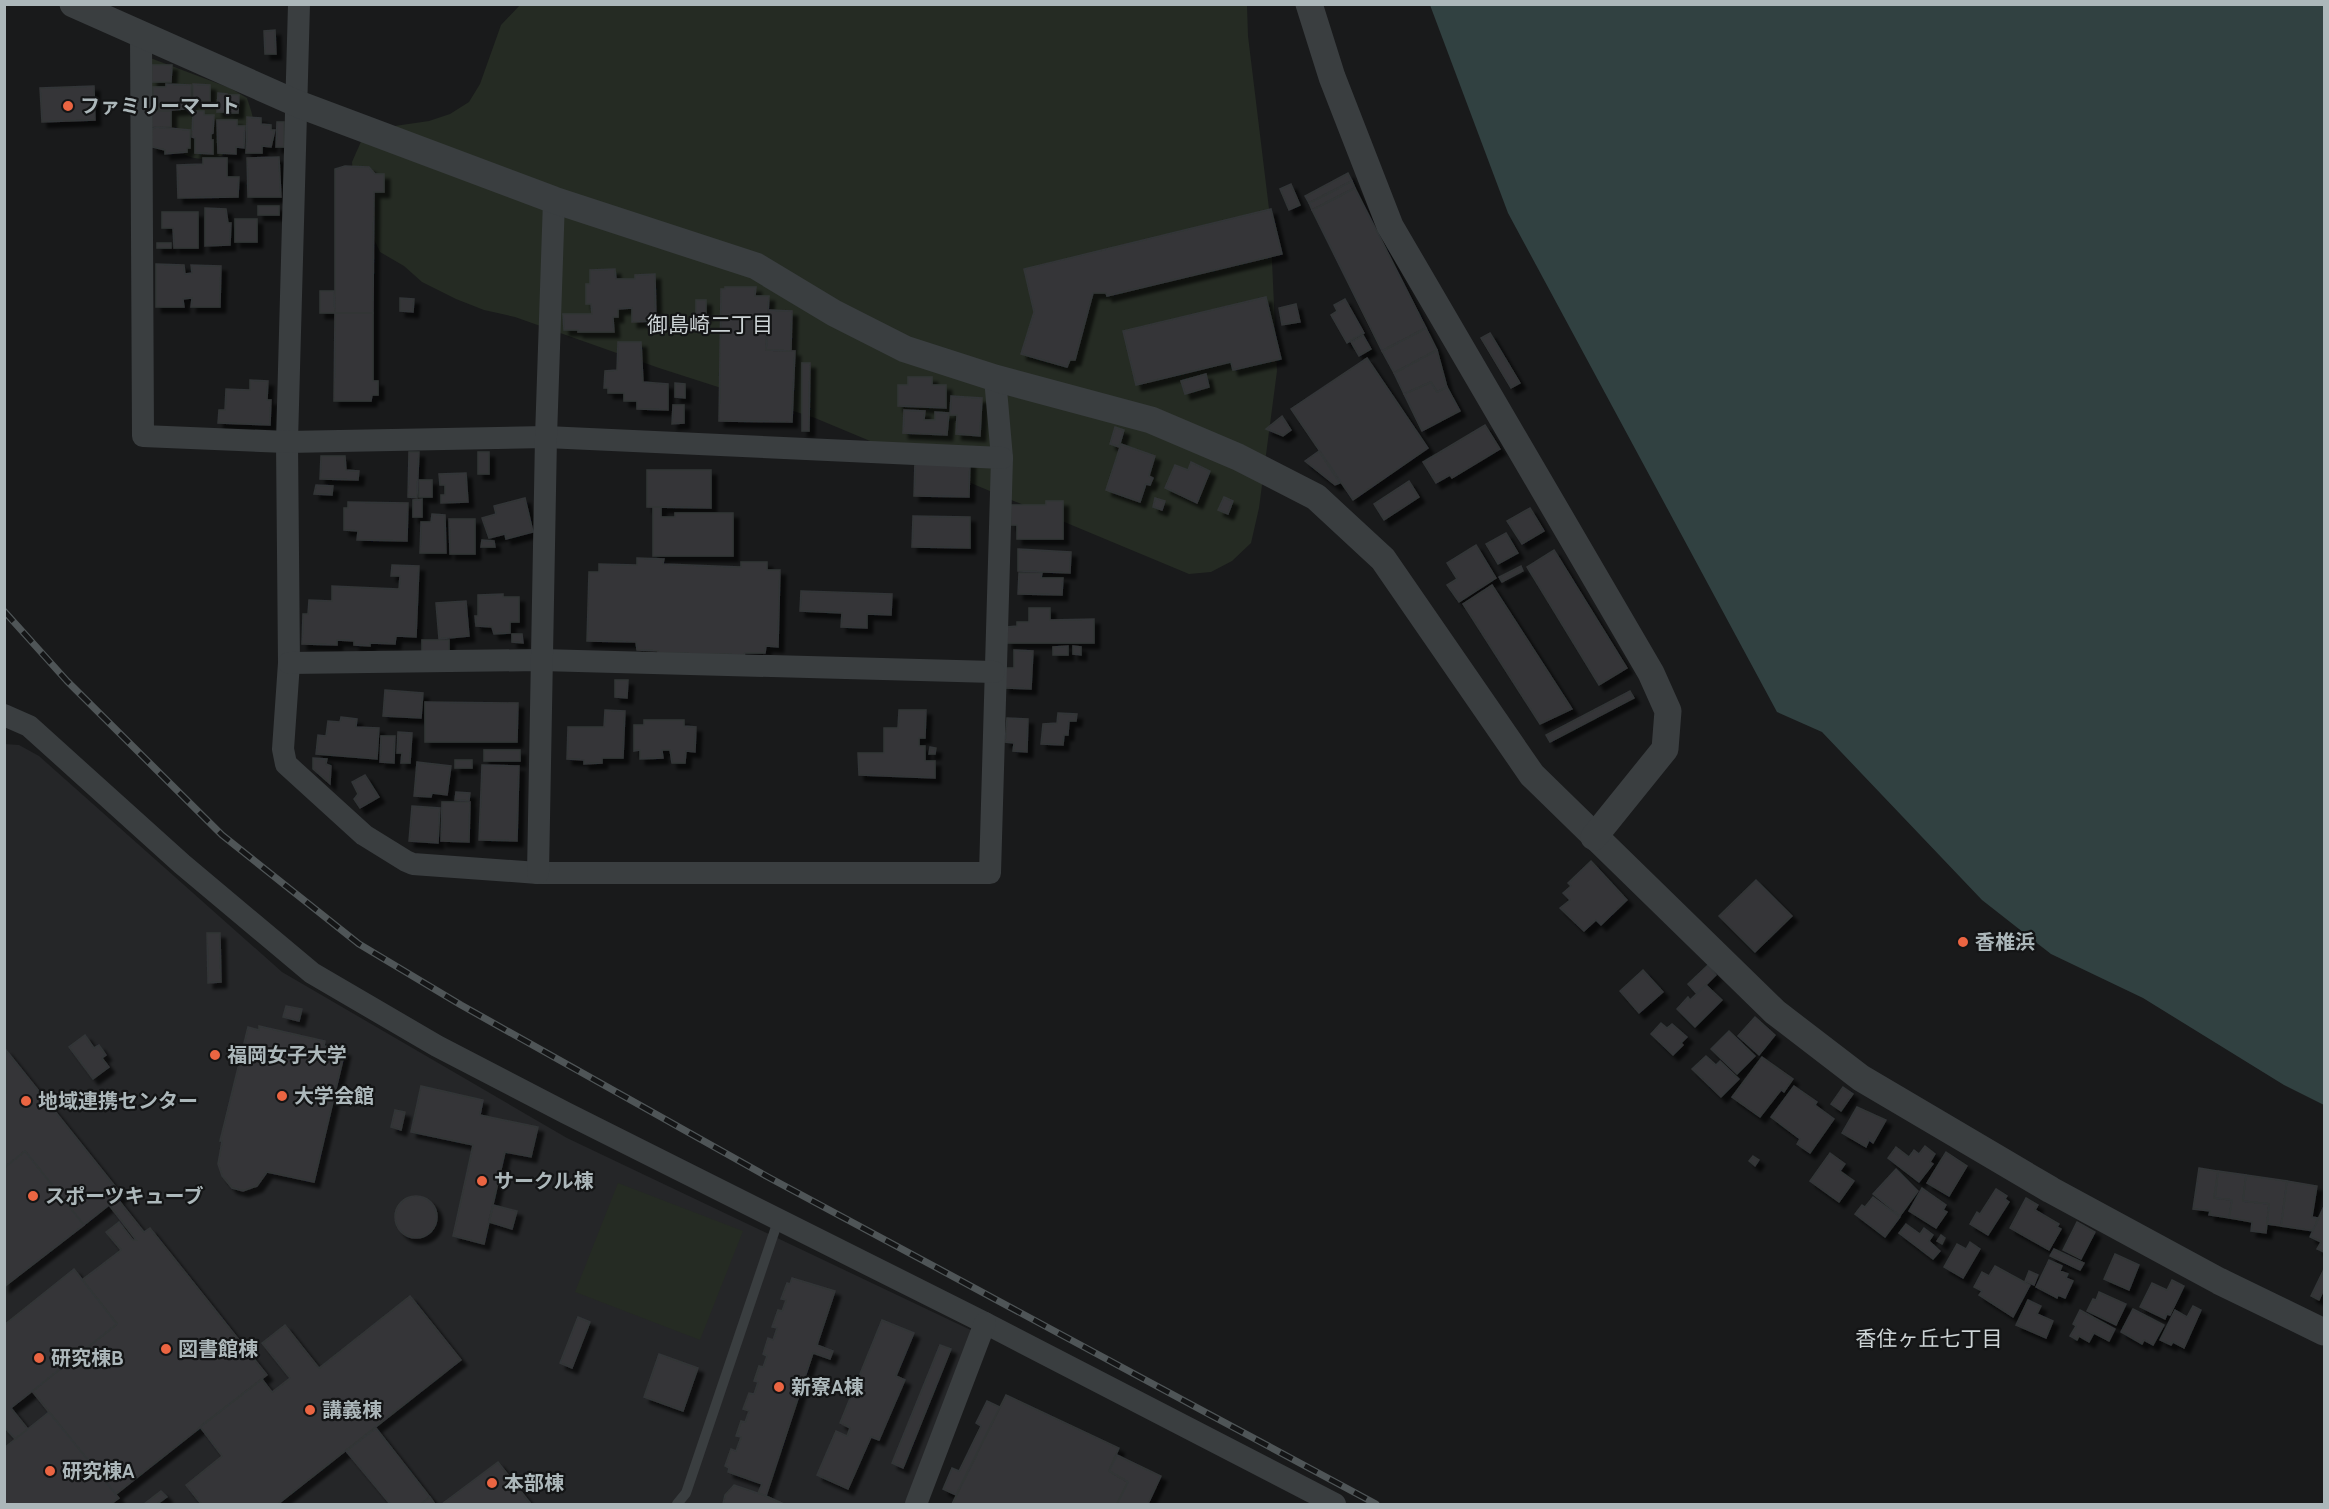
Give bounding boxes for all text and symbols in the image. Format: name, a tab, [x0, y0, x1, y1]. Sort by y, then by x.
place label: ファミリーマート	[80, 94, 240, 118]
marker: ファミリーマート	[61, 99, 75, 113]
district label: 御島崎二丁目	[647, 312, 773, 337]
place label: 香椎浜	[1975, 930, 2035, 954]
marker: 香椎浜	[1956, 935, 1970, 949]
place label: 福岡女子大学	[227, 1043, 347, 1067]
marker: 福岡女子大学	[208, 1048, 222, 1062]
place label: 大学会館	[294, 1084, 374, 1108]
place label: 地域連携センター	[38, 1089, 198, 1113]
marker: 大学会館	[275, 1089, 289, 1103]
marker: 地域連携センター	[19, 1094, 33, 1108]
place label: サークル棟	[494, 1169, 593, 1193]
marker: サークル棟	[475, 1174, 489, 1188]
place label: スポーツキューブ	[45, 1184, 203, 1208]
marker: スポーツキューブ	[26, 1189, 40, 1203]
district label: 香住ヶ丘七丁目	[1856, 1326, 2003, 1351]
place label: 図書館棟	[178, 1337, 258, 1361]
marker: 図書館棟	[159, 1342, 173, 1356]
place label: 研究棟B	[51, 1346, 124, 1370]
marker: 研究棟B	[32, 1351, 46, 1365]
place label: 新寮A棟	[791, 1375, 864, 1399]
marker: 新寮A棟	[772, 1380, 786, 1394]
place label: 講義棟	[322, 1398, 382, 1422]
marker: 講義棟	[303, 1403, 317, 1417]
place label: 研究棟A	[62, 1459, 135, 1483]
marker: 研究棟A	[43, 1464, 57, 1478]
place label: 本部棟	[504, 1471, 564, 1495]
marker: 本部棟	[485, 1476, 499, 1490]

